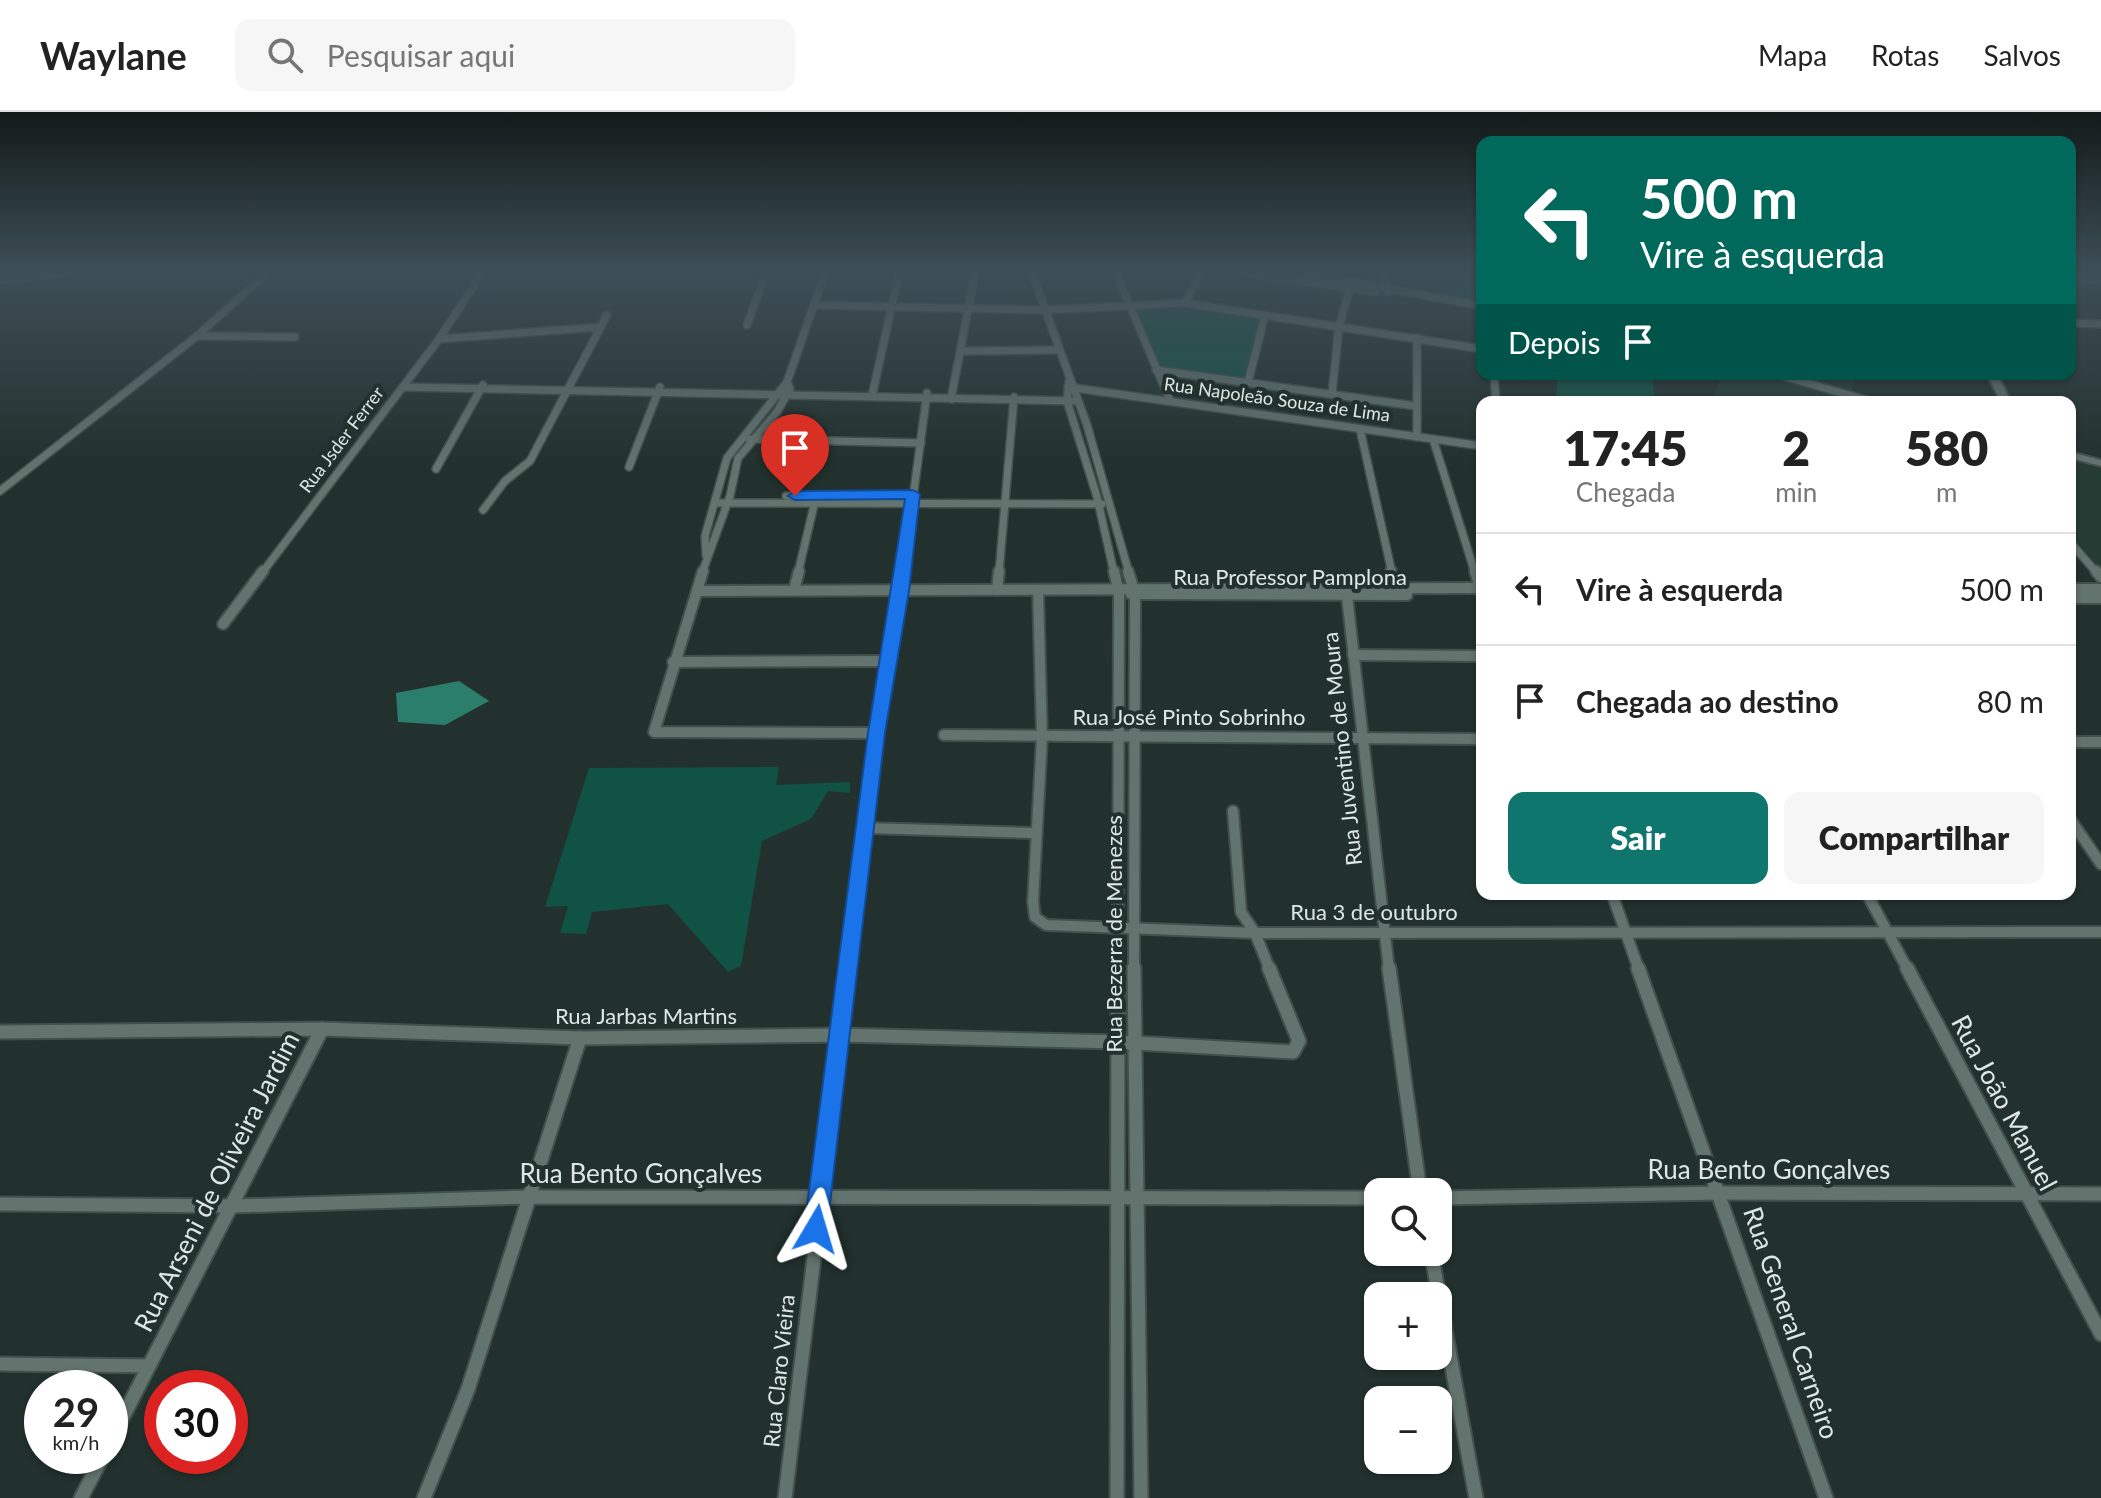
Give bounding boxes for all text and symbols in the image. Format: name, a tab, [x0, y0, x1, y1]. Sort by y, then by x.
search box	[235, 19, 795, 91]
text: Waylane	[40, 32, 187, 78]
icon: search	[263, 33, 307, 77]
text: Pesquisar aqui	[327, 37, 515, 73]
text: Mapa	[1758, 38, 1827, 72]
text: Rotas	[1871, 38, 1939, 72]
text: Salvos	[1983, 38, 2061, 72]
text: 500 m	[1640, 164, 1798, 231]
icon: left	[1508, 168, 1612, 272]
text: Vire à esquerda	[1640, 232, 1885, 276]
icon: arrive	[1616, 320, 1660, 364]
text: Depois	[1508, 324, 1600, 360]
street label: Rua Napoleão Souza de Lima	[1163, 372, 1391, 426]
street label: Rua Jsder Ferrer	[294, 382, 388, 497]
pin	[761, 414, 829, 496]
text: 17:45	[1564, 419, 1688, 476]
text: 2	[1782, 419, 1810, 476]
text: 580	[1905, 419, 1988, 476]
icon: arrive	[773, 426, 817, 470]
text: Chegada	[1576, 476, 1675, 508]
text: min	[1775, 476, 1817, 508]
text: m	[1936, 476, 1957, 508]
street label: Rua Professor Pamplona	[1173, 563, 1407, 590]
icon: left	[1508, 567, 1552, 611]
text: Vire à esquerda	[1576, 571, 1783, 607]
text: 500 m	[1959, 571, 2044, 607]
street label: Rua Juventino de Moura	[1316, 631, 1367, 867]
icon: arrive	[1508, 679, 1552, 723]
text: Chegada ao destino	[1576, 683, 1839, 719]
text: 80 m	[1977, 683, 2044, 719]
street label: Rua José Pinto Sobrinho	[1072, 703, 1306, 730]
button: Sair	[1508, 792, 1768, 884]
button: Compartilhar	[1784, 792, 2044, 884]
street label: Rua Bezerra de Menezes	[1100, 815, 1127, 1053]
street label: Rua 3 de outubro	[1290, 898, 1458, 925]
street label: Rua Jarbas Martins	[555, 1002, 737, 1029]
street label: Rua João Manuel	[1945, 1009, 2065, 1196]
street label: Rua Arseni de Oliveira Jardim	[127, 1026, 306, 1337]
street label: Rua Bento Gonçalves	[1648, 1153, 1890, 1185]
street label: Rua Bento Gonçalves	[520, 1157, 762, 1189]
map controls	[1364, 1178, 1452, 1474]
button: search	[1364, 1178, 1452, 1266]
position arrow	[774, 1187, 858, 1271]
street label: Rua General Carneiro	[1737, 1202, 1847, 1443]
button: +	[1364, 1282, 1452, 1370]
street label: Rua Claro Vieira	[757, 1293, 800, 1449]
speed limit sign: 30	[144, 1370, 248, 1474]
button: −	[1364, 1386, 1452, 1474]
text: 29	[53, 1388, 99, 1436]
text: km/h	[53, 1430, 99, 1454]

